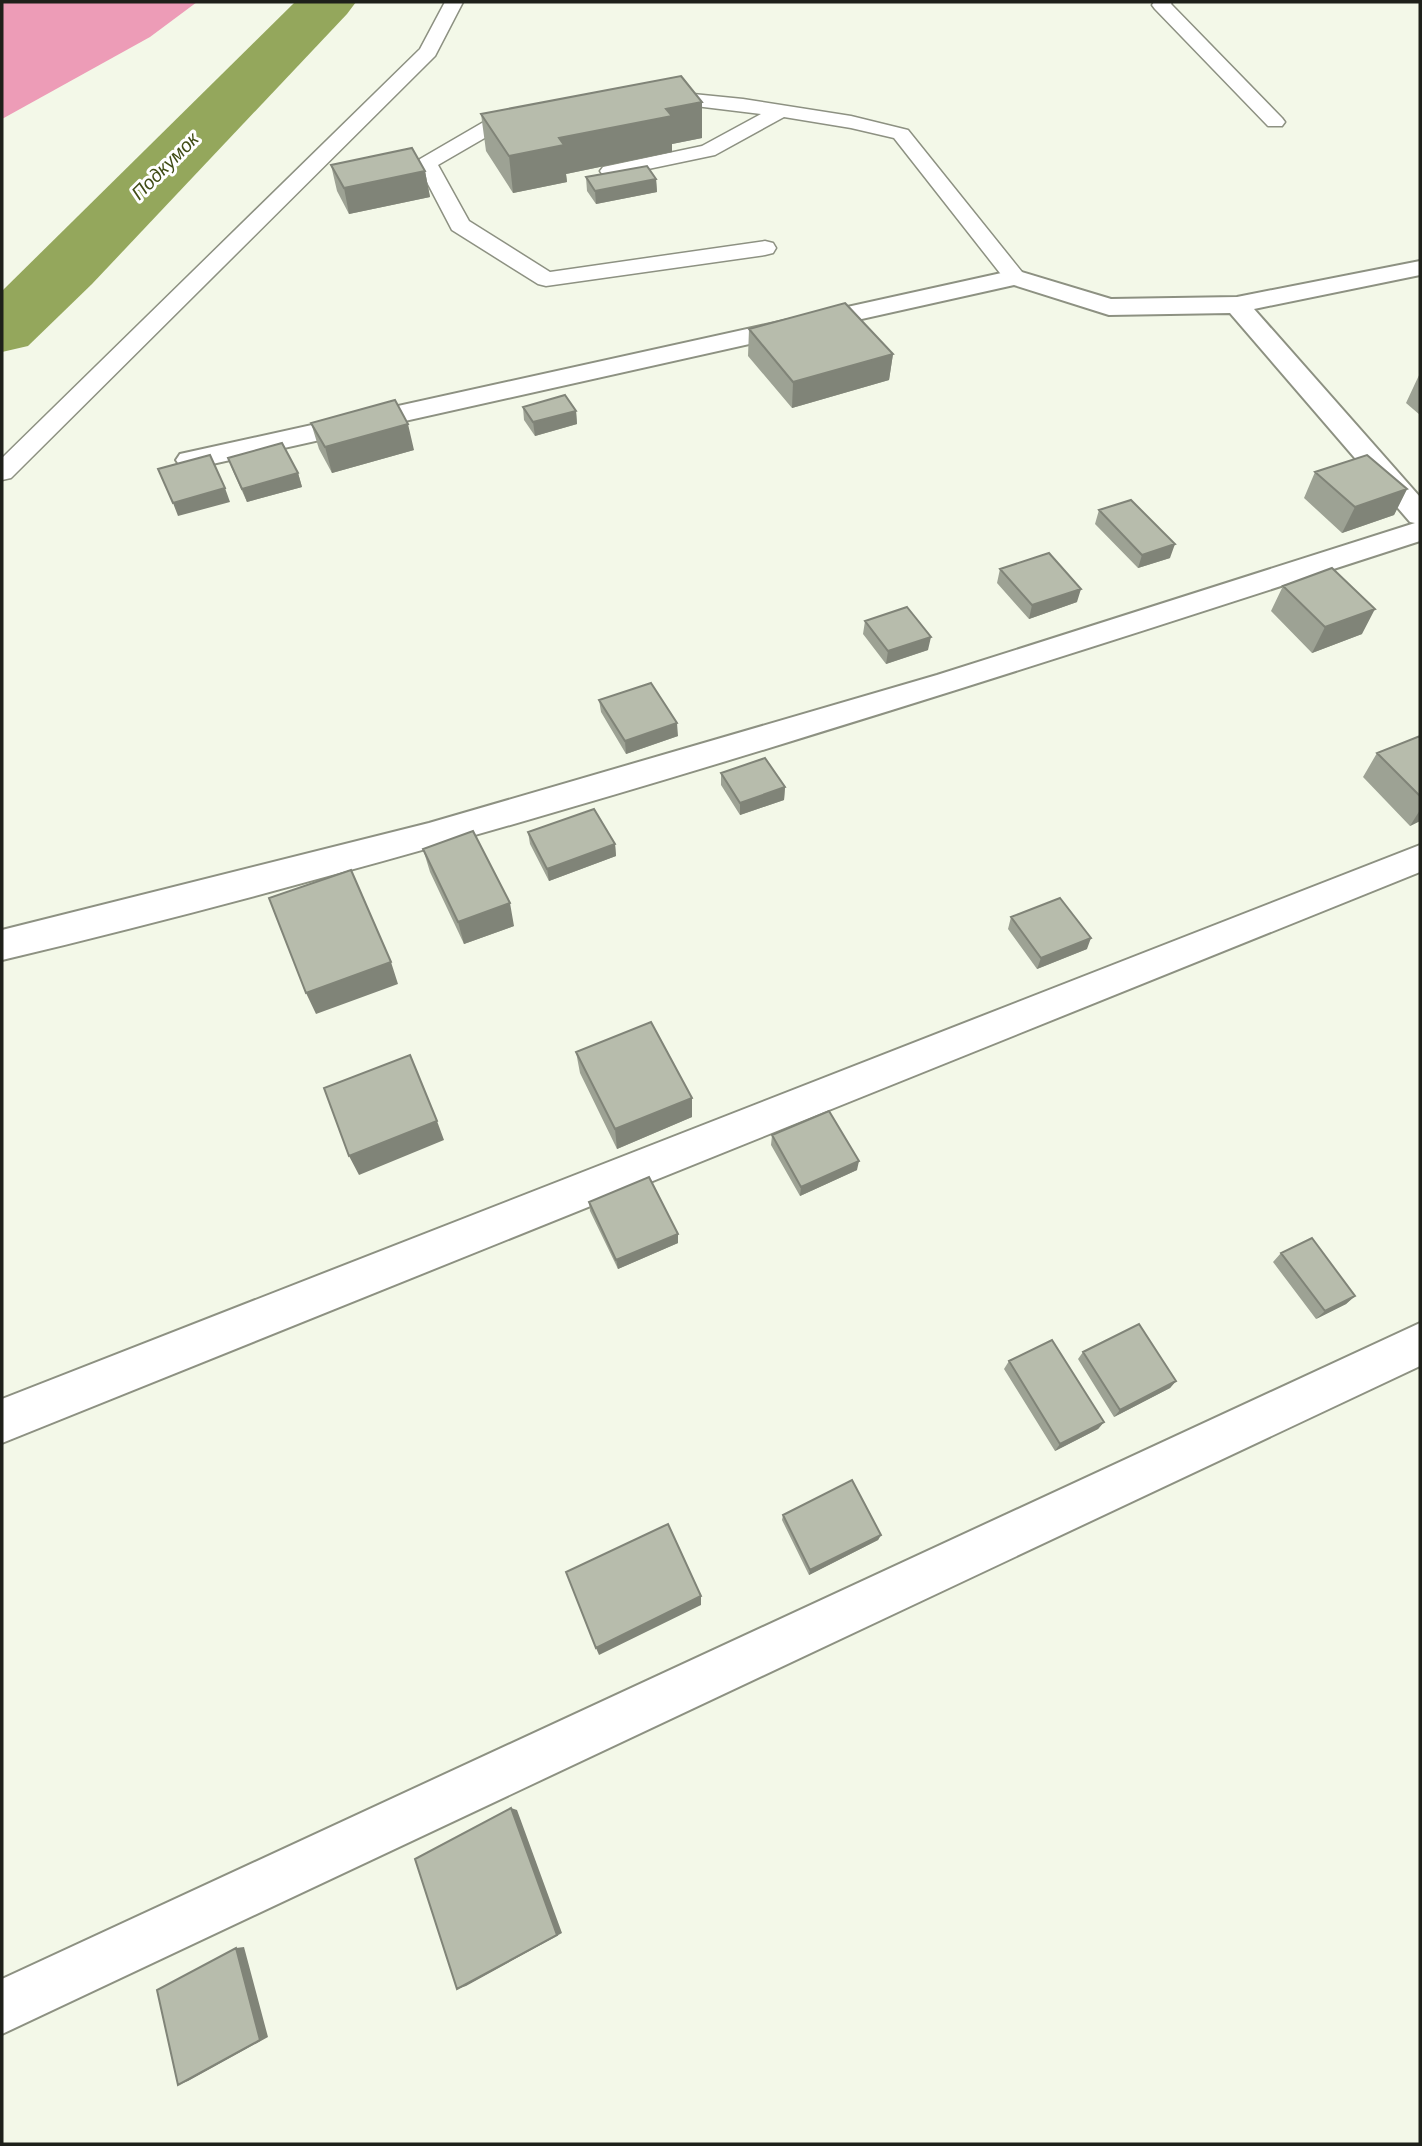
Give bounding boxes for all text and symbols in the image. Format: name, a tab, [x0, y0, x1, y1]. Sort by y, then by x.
water label: Подкумок	[127, 127, 204, 204]

